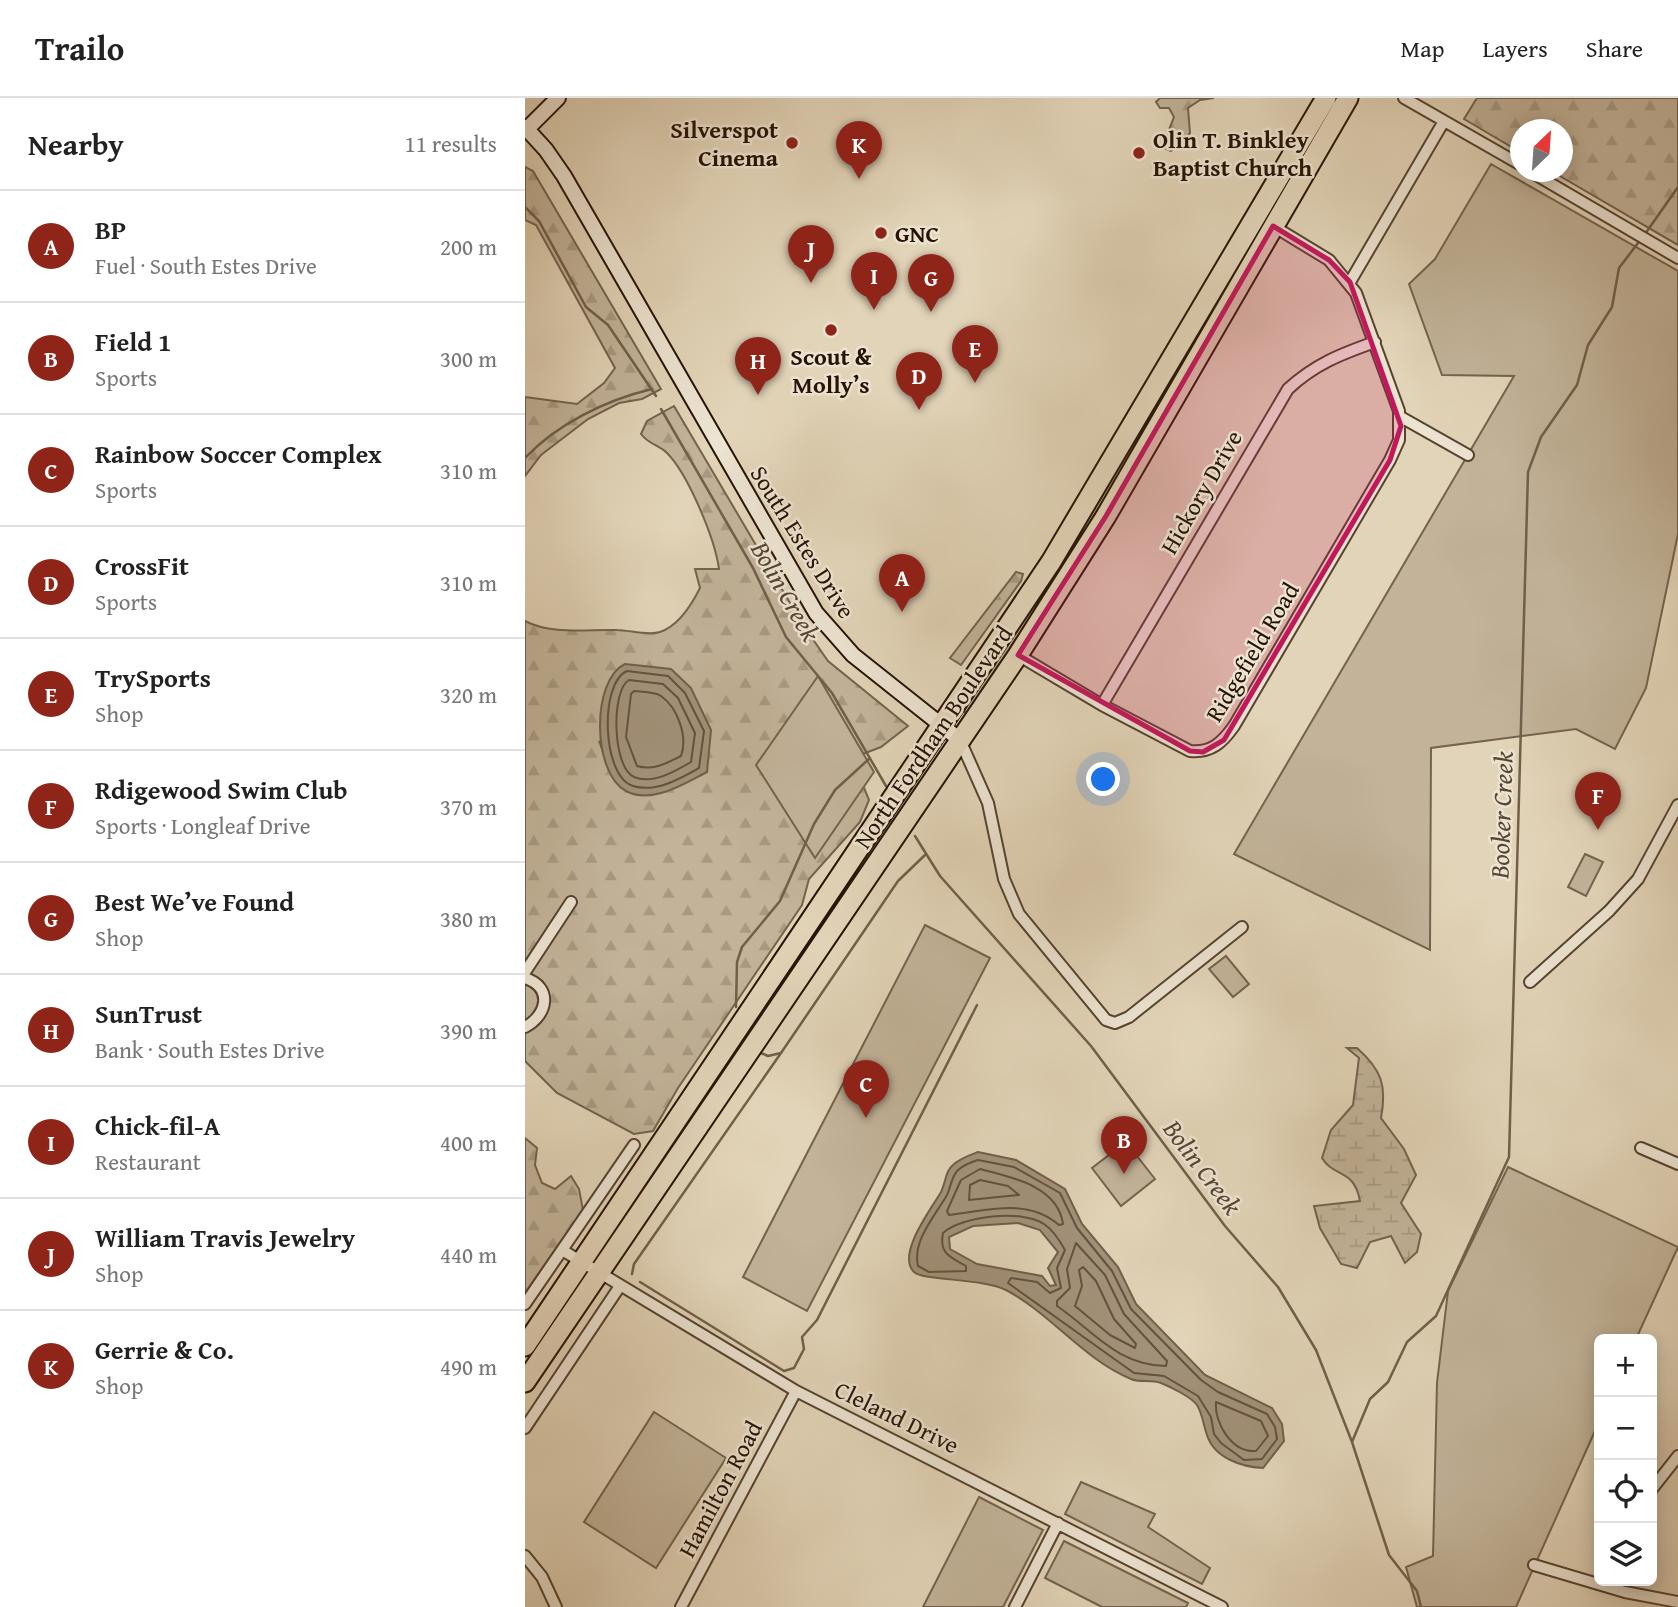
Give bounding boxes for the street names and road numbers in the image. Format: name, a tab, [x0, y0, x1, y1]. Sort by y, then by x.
street label: Hickory Drive	[1151, 424, 1251, 560]
street label: South Estes Drive	[742, 459, 864, 625]
street label: Ridgefield Road	[1196, 575, 1308, 728]
street label: North Fordham Boulevard	[845, 618, 1021, 856]
street label: Cleland Drive	[829, 1372, 965, 1462]
street label: Hamilton Road	[669, 1414, 771, 1563]

